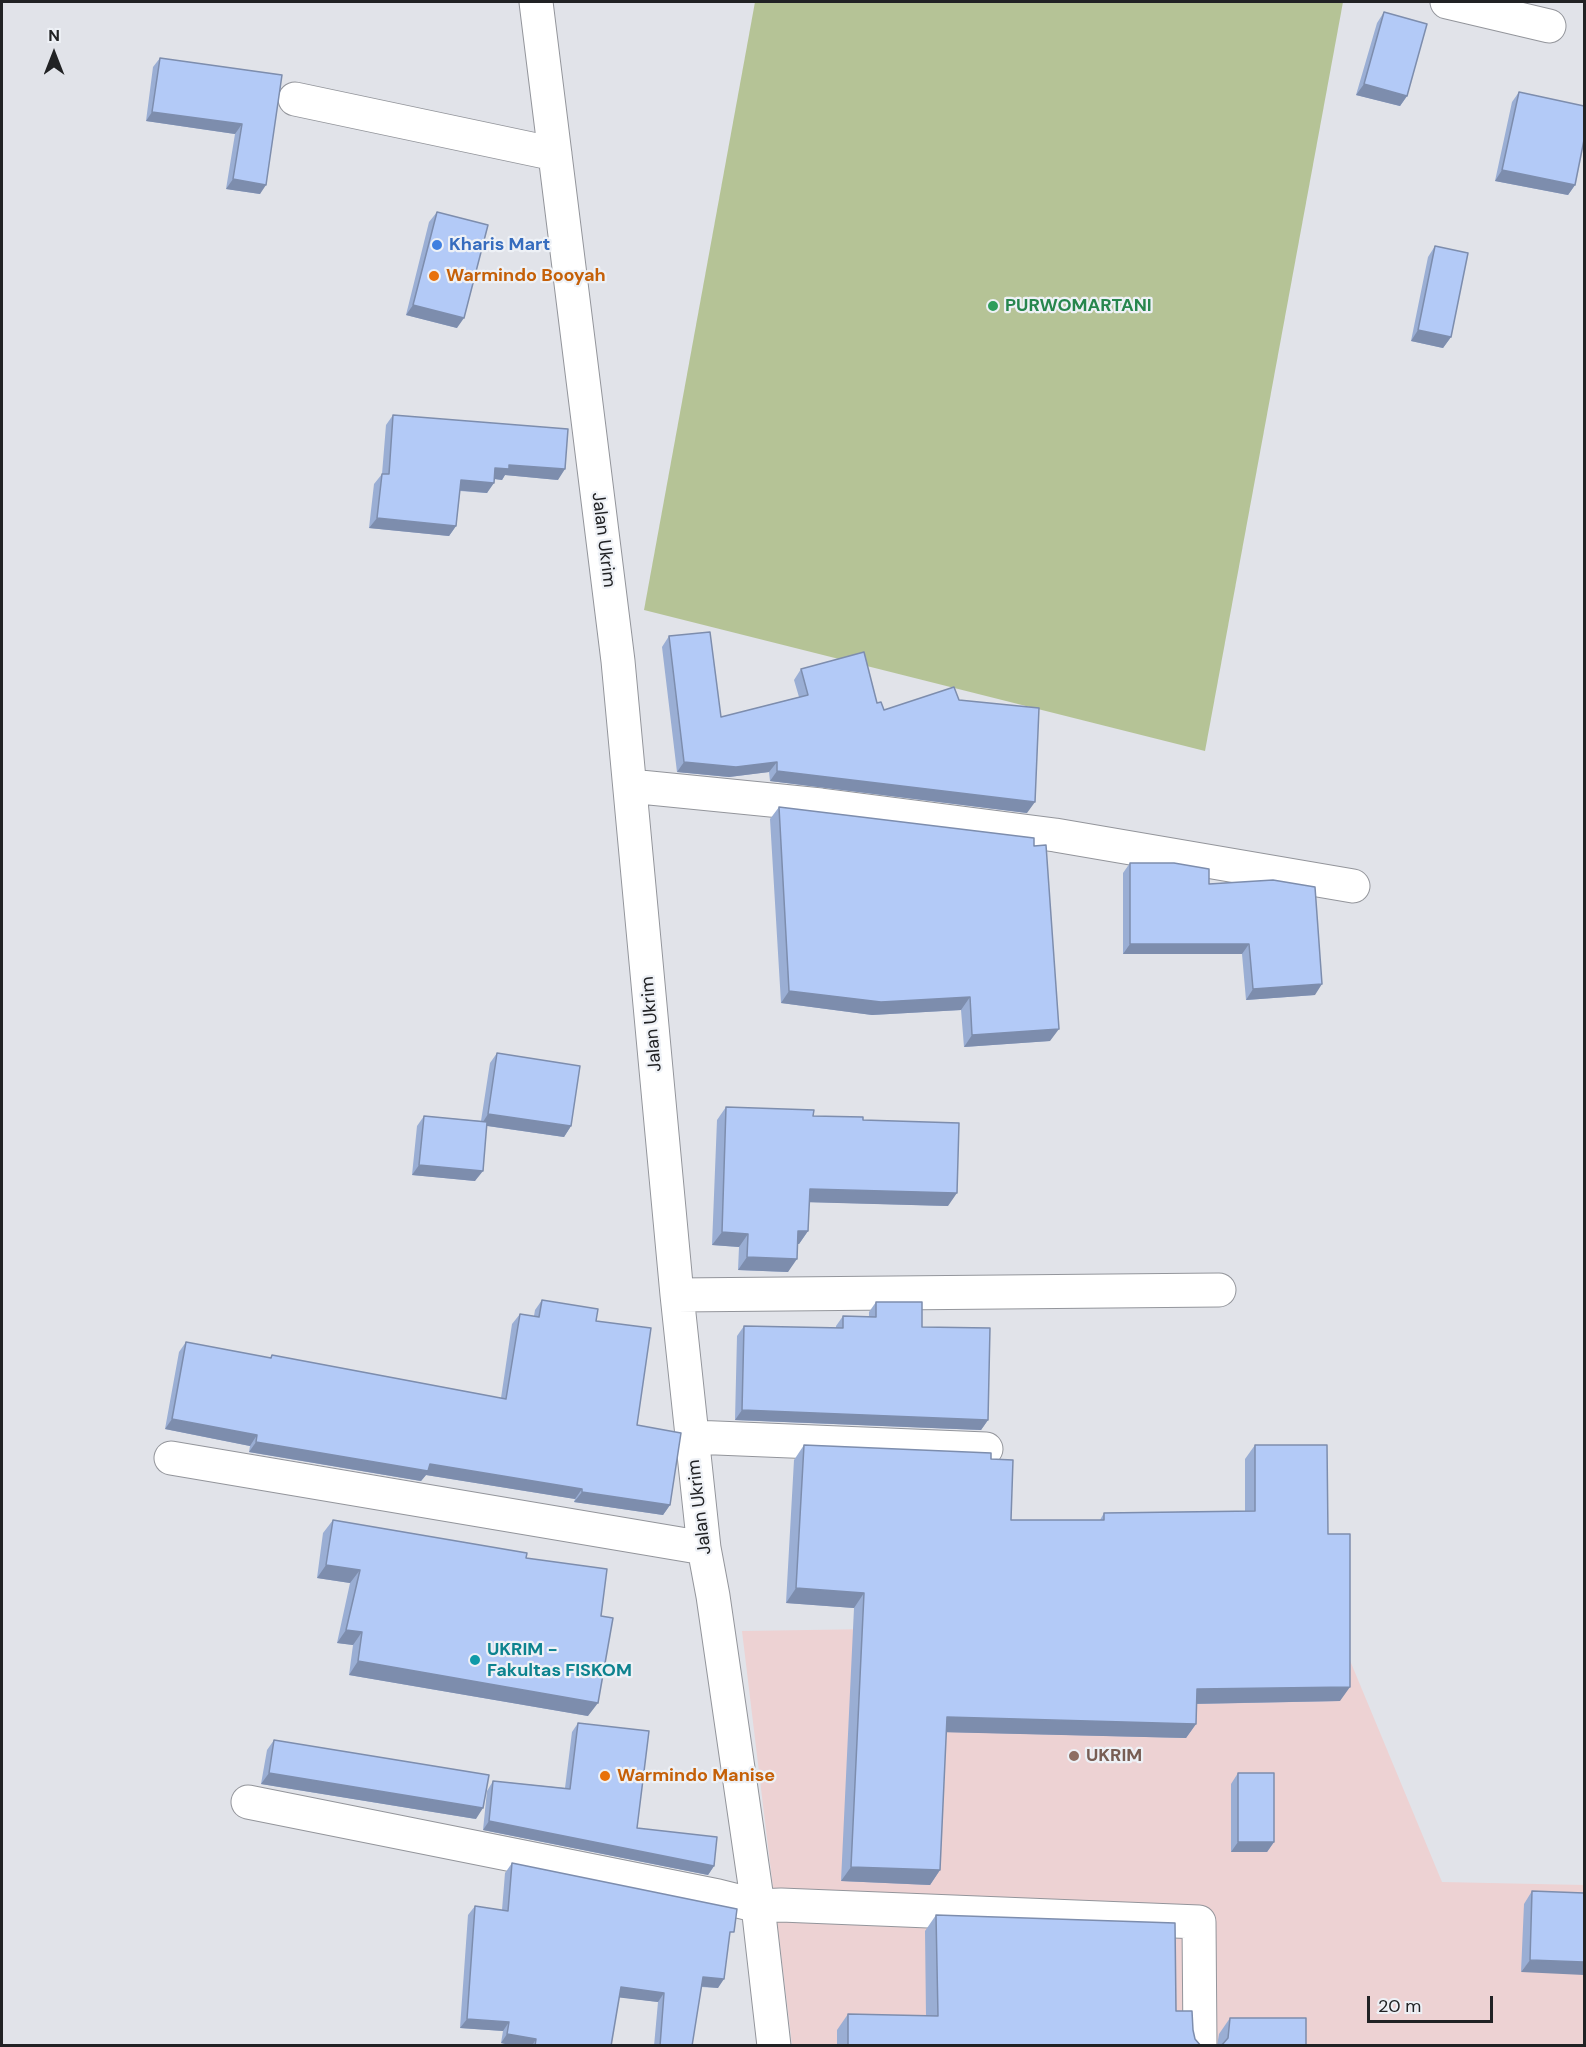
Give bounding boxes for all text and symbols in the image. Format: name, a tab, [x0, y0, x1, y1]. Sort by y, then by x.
north arrow	[24, 24, 84, 84]
text: N	[48, 25, 60, 46]
place label: Kharis Mart	[449, 234, 550, 256]
marker: Kharis Mart	[430, 238, 444, 252]
place label: Warmindo Booyah	[446, 265, 606, 287]
marker: Warmindo Booyah	[427, 269, 441, 283]
place label: PURWOMARTANI	[1005, 295, 1152, 317]
marker: PURWOMARTANI	[986, 299, 1000, 313]
street label: Jalan Ukrim	[586, 491, 620, 589]
street label: Jalan Ukrim	[637, 975, 667, 1073]
street label: Jalan Ukrim	[683, 1458, 717, 1556]
place label: UKRIM - Fakultas FISKOM	[487, 1639, 632, 1682]
marker: UKRIM - Fakultas FISKOM	[468, 1653, 482, 1667]
place label: UKRIM	[1086, 1745, 1142, 1767]
marker: UKRIM	[1067, 1749, 1081, 1763]
place label: Warmindo Manise	[617, 1765, 775, 1787]
marker: Warmindo Manise	[598, 1769, 612, 1783]
scale bar	[1370, 1984, 1496, 2022]
text: 20 m	[1378, 1994, 1421, 2018]

